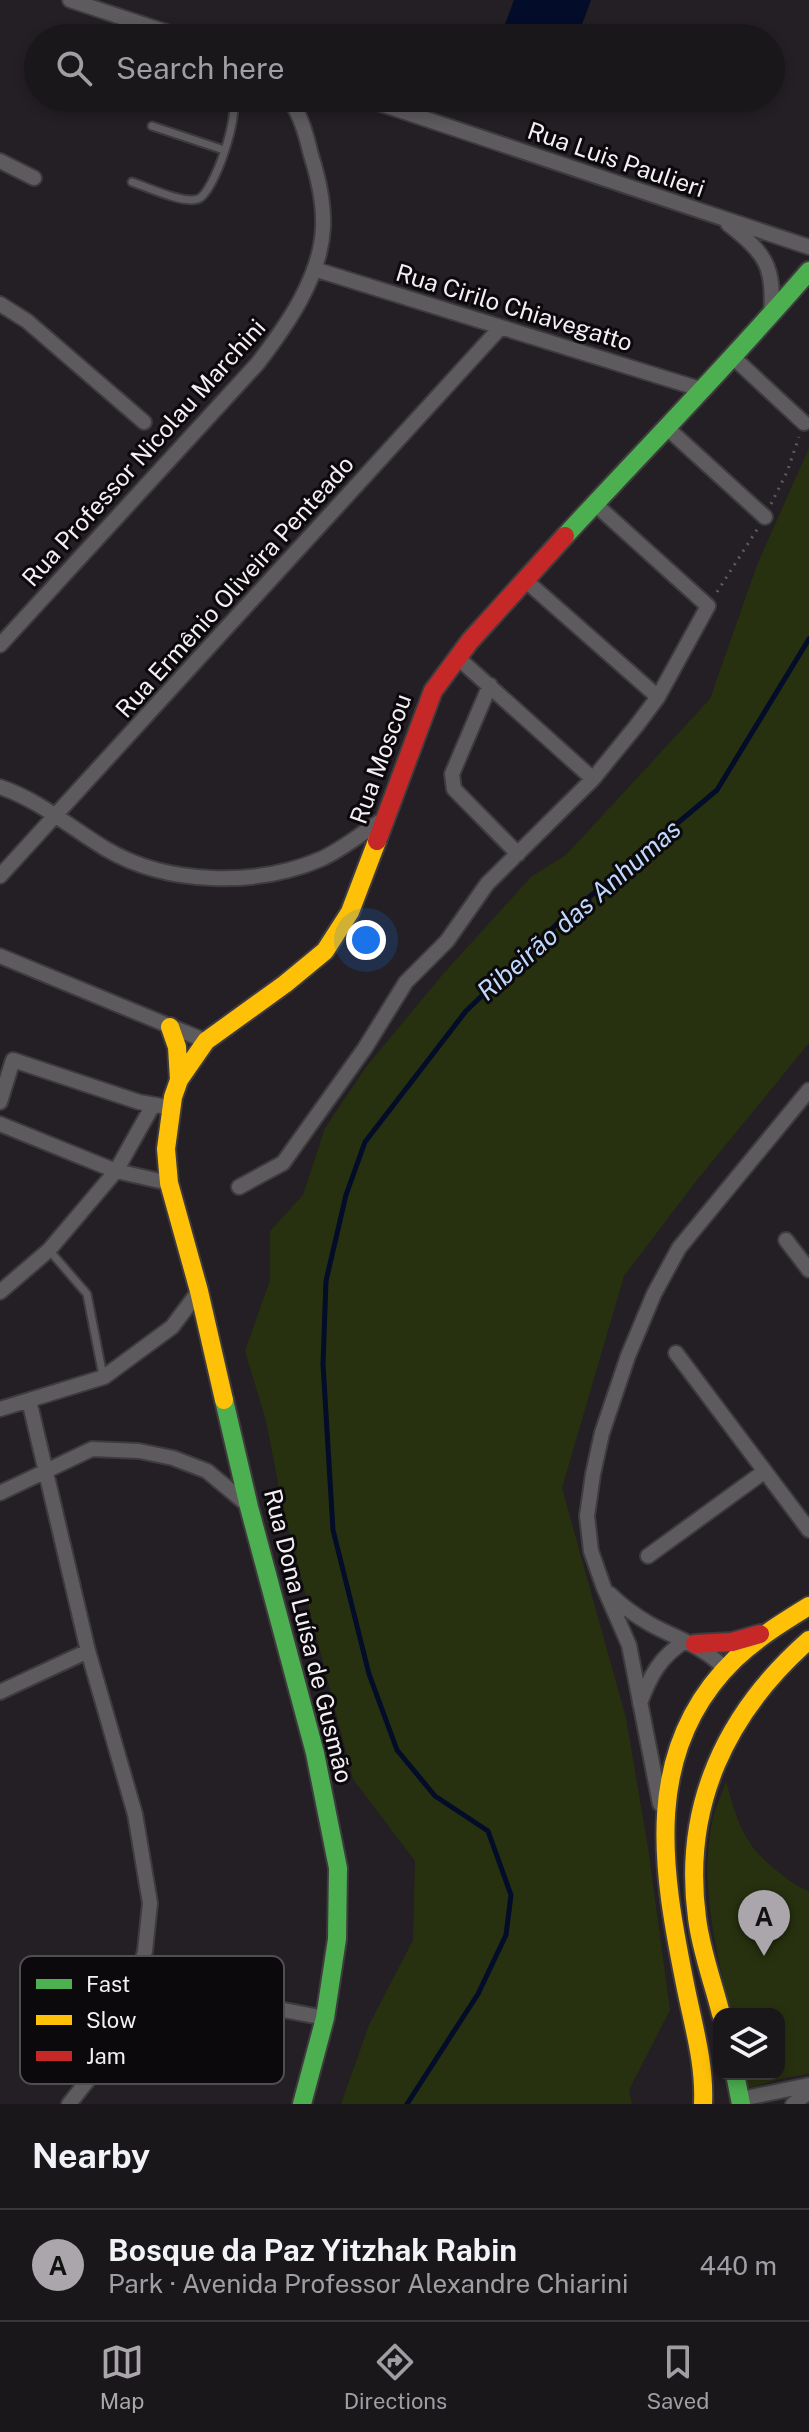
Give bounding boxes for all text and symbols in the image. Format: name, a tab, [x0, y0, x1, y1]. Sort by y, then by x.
search box	[24, 24, 785, 112]
icon: search	[52, 46, 96, 90]
text: Search here	[116, 50, 284, 86]
street label: Rua Luis Paulieri	[524, 116, 708, 202]
street label: Rua Cirilo Chiavegatto	[393, 258, 636, 356]
street label: Rua Professor Nicolau Marchini	[16, 313, 271, 592]
street label: Rua Ermênio Oliveira Penteado	[109, 450, 359, 723]
street label: Rua Moscou	[344, 690, 417, 827]
water label: Ribeirão das Anhumas	[471, 813, 687, 1006]
your location	[346, 920, 386, 960]
street label: Rua Dona Luísa de Gusmão	[259, 1486, 359, 1786]
pin: A	[738, 1890, 790, 1956]
legend	[20, 1956, 284, 2084]
text: Fast	[86, 1971, 130, 1997]
text: Slow	[86, 2007, 136, 2033]
map controls	[713, 2008, 785, 2080]
button: layers	[713, 2008, 785, 2080]
text: Jam	[86, 2043, 126, 2069]
text: Nearby	[32, 2136, 150, 2176]
text: Bosque da Paz Yitzhak Rabin	[108, 2232, 517, 2268]
text: A	[49, 2250, 67, 2281]
text: 440 m	[700, 2250, 777, 2281]
text: Park · Avenida Professor Alexandre Chiarini	[108, 2268, 628, 2299]
tab: Map	[100, 2340, 144, 2414]
tab: Directions	[344, 2340, 447, 2414]
tab: Saved	[646, 2340, 709, 2414]

